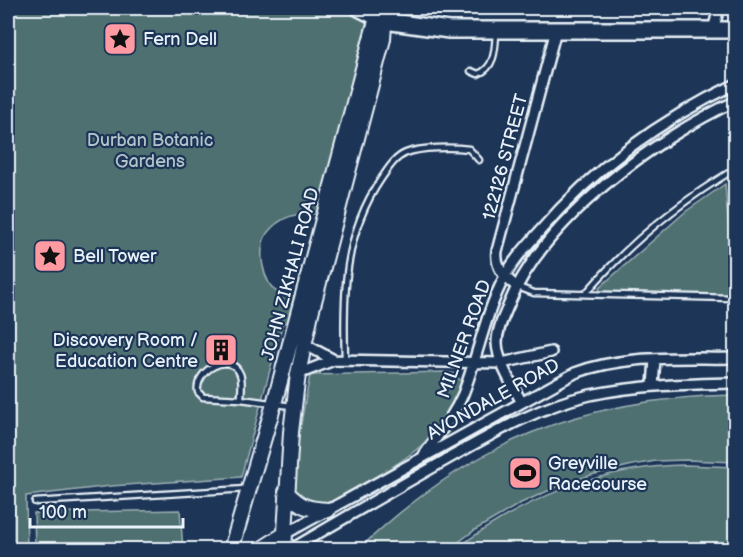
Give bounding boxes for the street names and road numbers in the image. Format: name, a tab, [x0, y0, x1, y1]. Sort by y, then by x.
street label: 122126 STREET	[479, 92, 532, 223]
street label: JOHN ZIKHALI ROAD	[257, 185, 324, 363]
street label: MILNER ROAD	[433, 277, 496, 401]
street label: AVONDALE ROAD	[423, 354, 563, 445]

